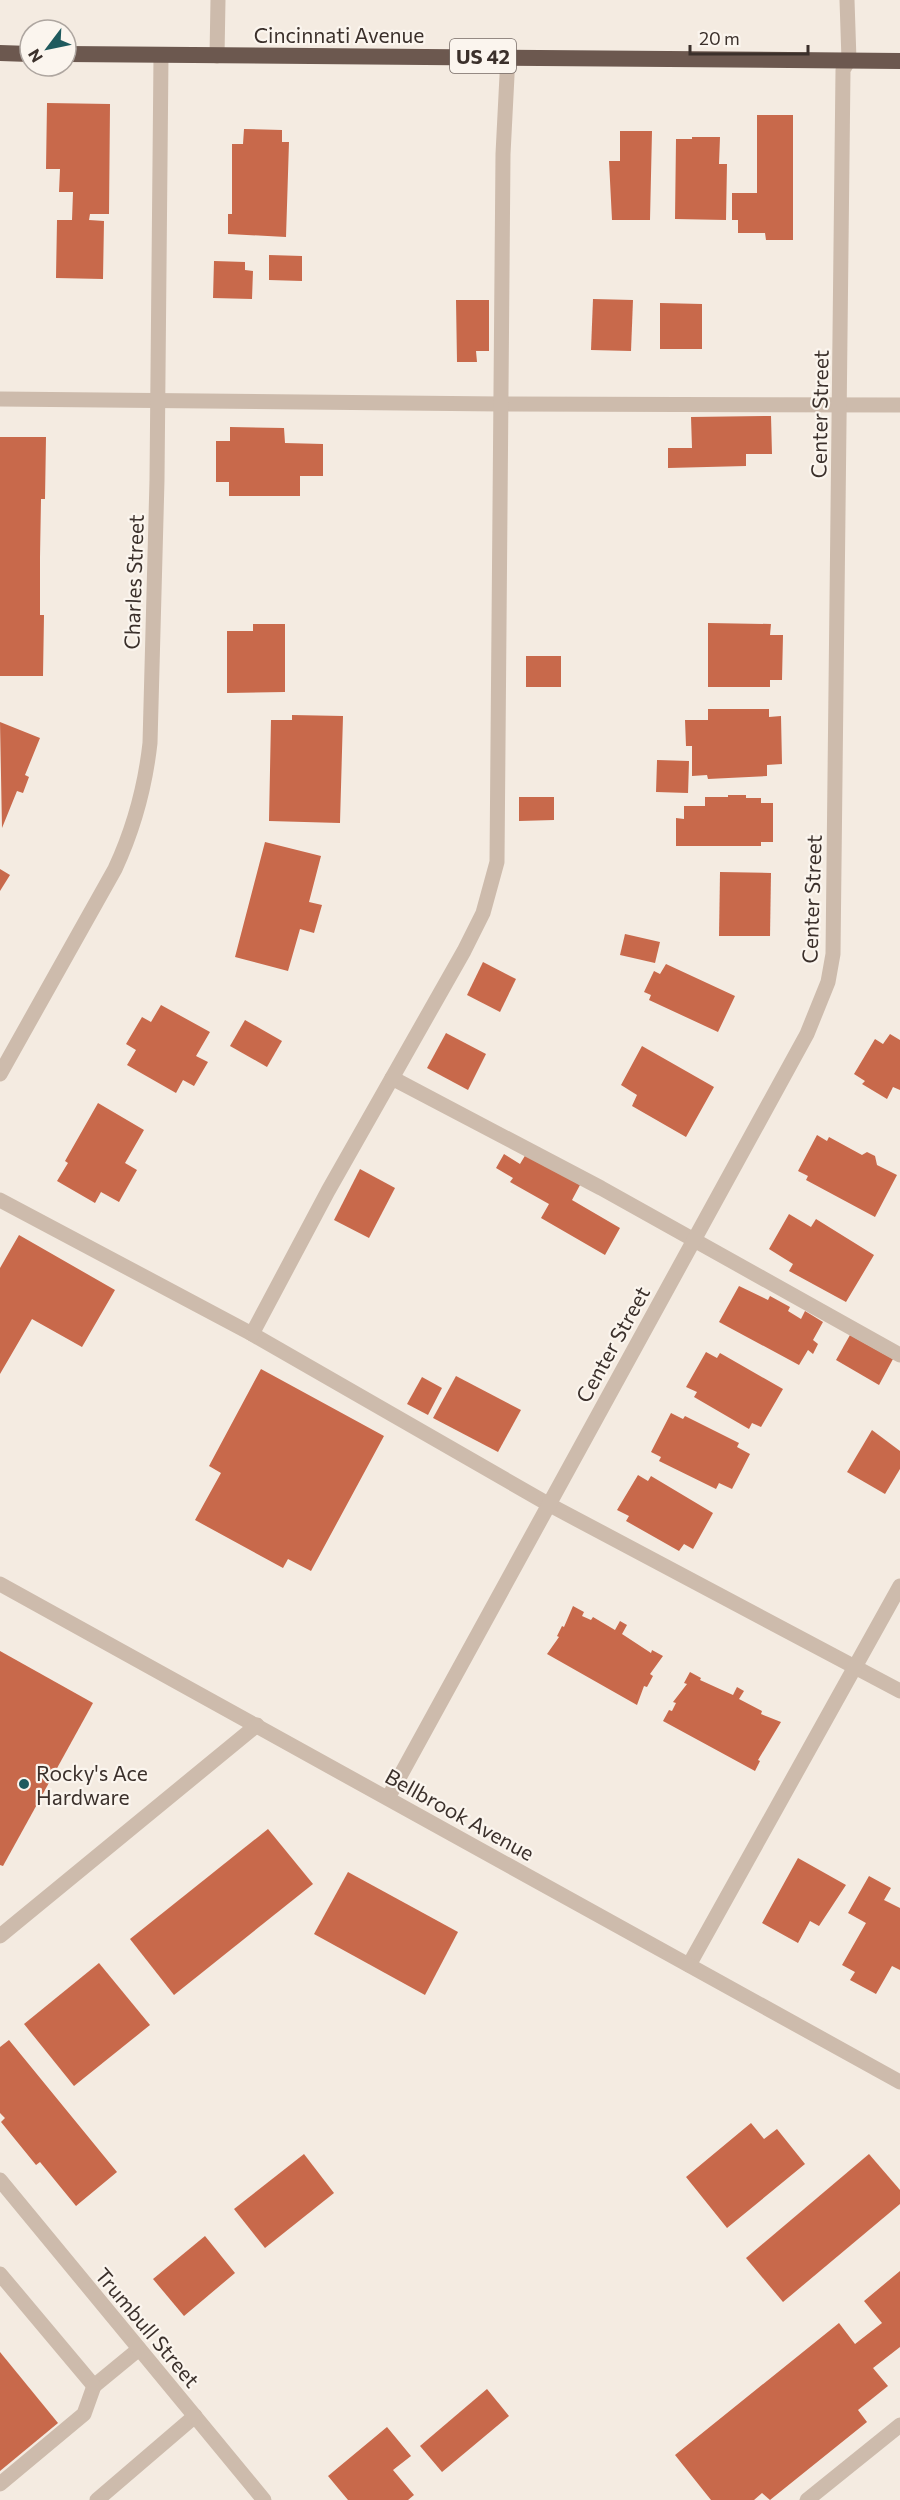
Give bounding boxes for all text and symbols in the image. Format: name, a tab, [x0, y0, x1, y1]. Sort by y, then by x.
north arrow	[18, 18, 78, 78]
scale bar	[690, 18, 808, 56]
street label: Cincinnati Avenue	[254, 22, 424, 47]
text: 20 m	[699, 27, 740, 49]
road number: US 42	[450, 39, 516, 73]
text: N	[24, 46, 46, 66]
street label: Center Street	[805, 349, 833, 479]
street label: Charles Street	[118, 514, 148, 650]
street label: Center Street	[796, 834, 826, 964]
street label: Center Street	[570, 1282, 654, 1406]
place label: Rocky's Ace Hardware	[36, 1760, 148, 1809]
street label: Bellbrook Avenue	[381, 1763, 539, 1865]
marker: Rocky's Ace Hardware	[17, 1777, 31, 1791]
street label: Trumbull Street	[91, 2262, 205, 2392]

